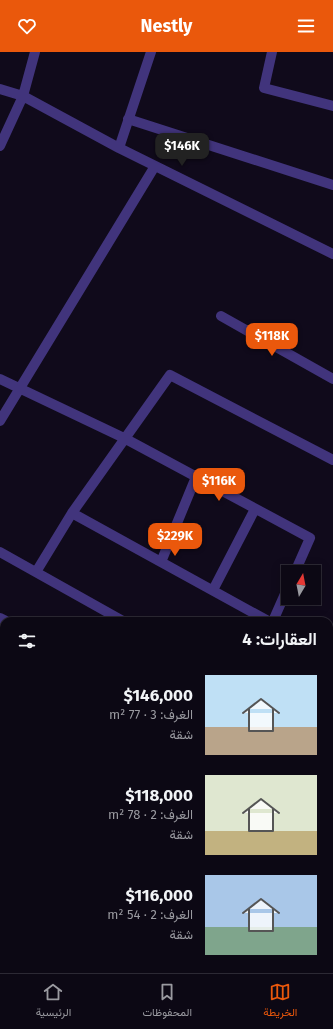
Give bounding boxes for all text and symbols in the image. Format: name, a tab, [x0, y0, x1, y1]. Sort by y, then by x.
icon: heart	[16, 15, 38, 37]
text: Nestly	[141, 15, 192, 37]
icon: menu	[295, 15, 317, 37]
pin: $146K	[154, 133, 210, 167]
text: $146K	[164, 138, 200, 153]
pin: $118K	[244, 323, 300, 357]
text: $118K	[255, 328, 289, 343]
pin: $116K	[191, 468, 247, 502]
text: $116K	[202, 473, 236, 488]
pin: $229K	[147, 523, 203, 557]
text: $229K	[157, 528, 193, 543]
north arrow	[281, 565, 321, 605]
map controls	[281, 565, 321, 605]
text: العقارات: 4	[242, 629, 317, 650]
icon: filters	[16, 630, 38, 652]
text: $146,000	[124, 685, 193, 706]
icon: home	[237, 691, 285, 739]
text: الغرف: 3 · 77 m²	[109, 707, 193, 722]
text: شقة	[170, 727, 193, 742]
text: $118,000	[125, 785, 193, 806]
icon: home	[237, 791, 285, 839]
text: الغرف: 2 · 78 m²	[108, 807, 193, 822]
text: شقة	[170, 827, 193, 842]
text: $116,000	[126, 885, 193, 906]
icon: home	[237, 891, 285, 939]
text: الغرف: 2 · 54 m²	[107, 907, 193, 922]
text: شقة	[170, 927, 193, 942]
tab: الرئيسية	[36, 981, 71, 1022]
tab: المحفوظات	[142, 981, 192, 1022]
tab: الخريطة	[263, 981, 297, 1022]

